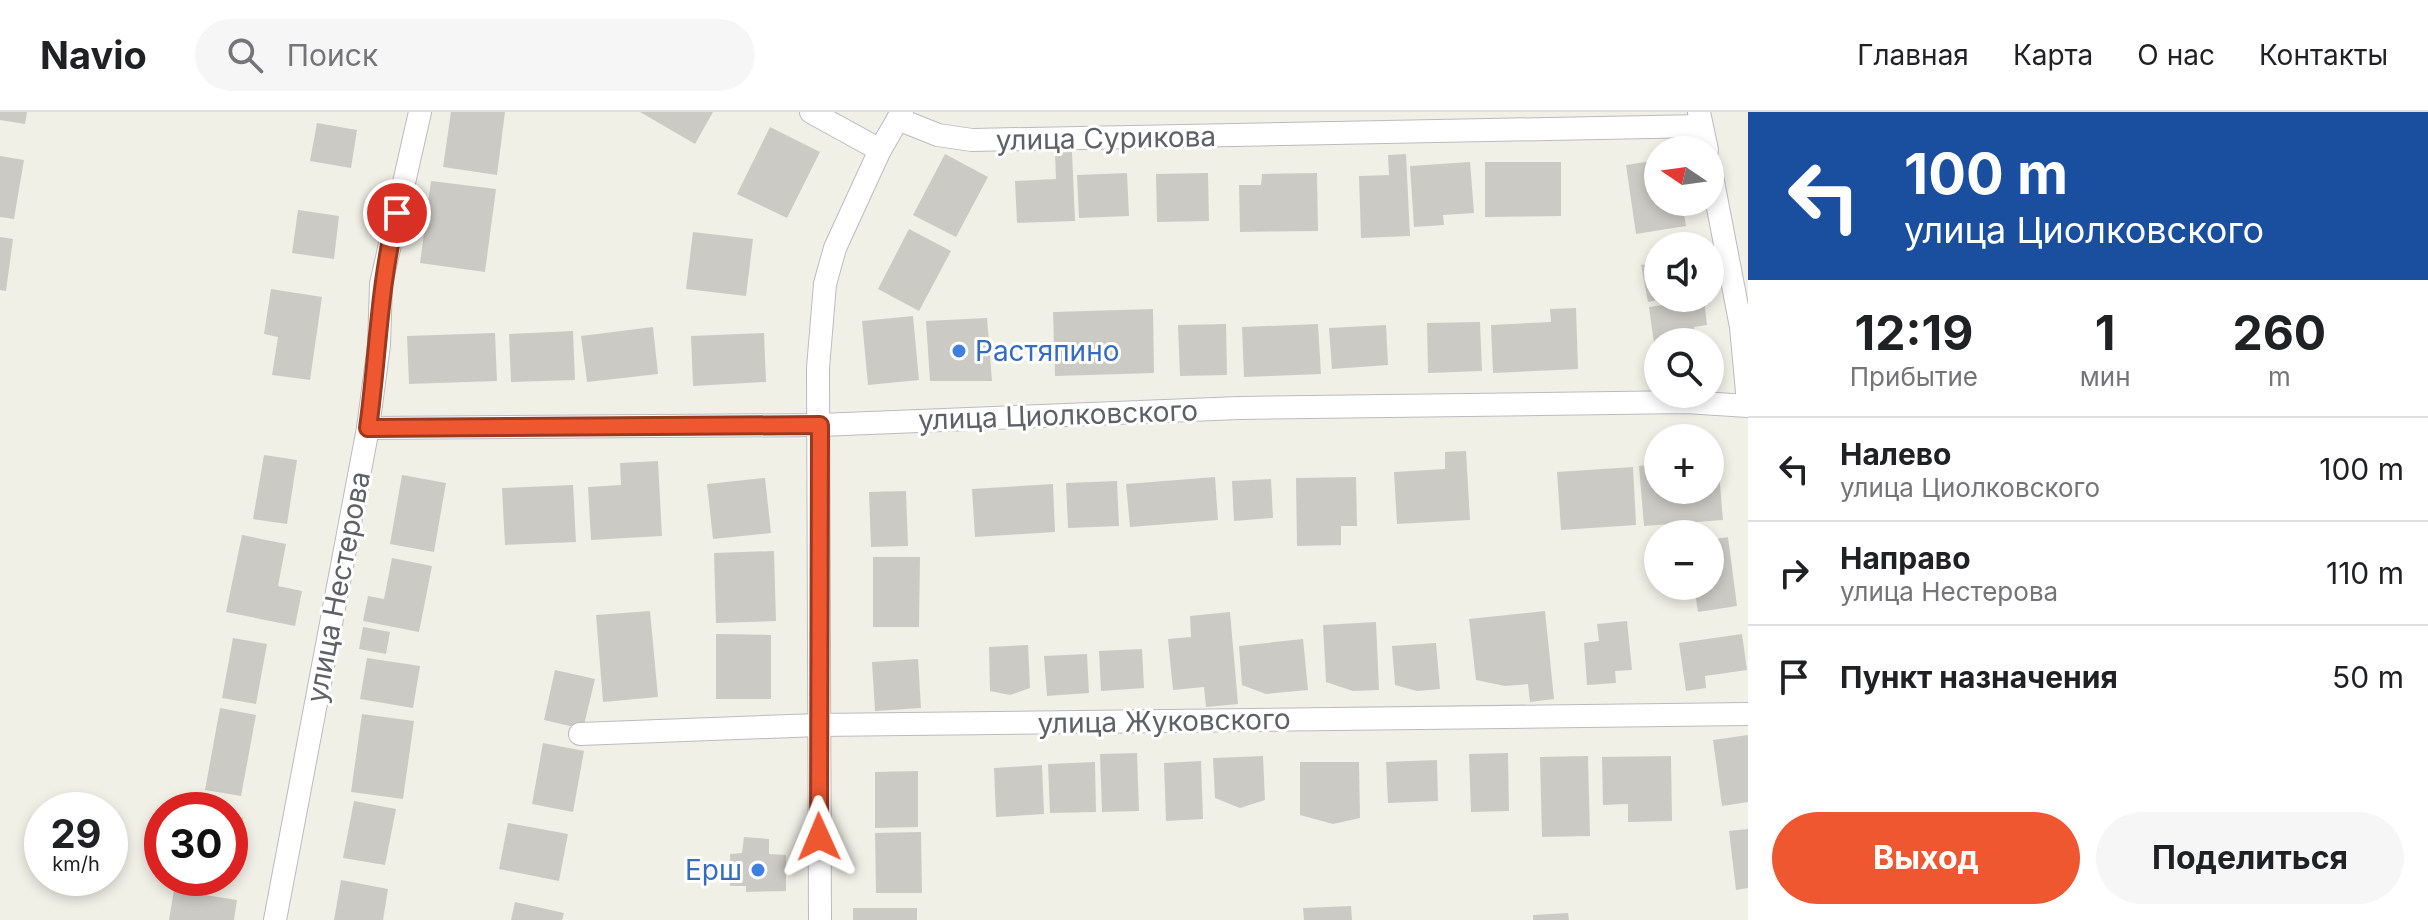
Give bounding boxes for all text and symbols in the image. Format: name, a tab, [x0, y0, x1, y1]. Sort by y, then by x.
search box	[195, 19, 755, 91]
text: Navio	[40, 32, 147, 78]
icon: search	[223, 33, 267, 77]
text: Поиск	[287, 37, 378, 73]
text: Главная	[1857, 38, 1969, 72]
text: Карта	[2013, 38, 2093, 72]
text: О нас	[2137, 38, 2215, 72]
text: Контакты	[2259, 38, 2388, 72]
street label: улица Сурикова	[996, 119, 1216, 157]
north arrow	[1644, 136, 1724, 216]
map controls	[1644, 136, 1724, 600]
text: 100 m	[1904, 140, 2068, 208]
icon: left	[1772, 144, 1876, 248]
pin	[363, 179, 431, 247]
icon: arrive	[375, 191, 419, 235]
text: улица Циолковского	[1904, 208, 2264, 252]
button: sound	[1644, 232, 1724, 312]
text: 12:19	[1854, 303, 1973, 362]
text: 1	[2095, 303, 2116, 362]
text: 260	[2232, 303, 2326, 362]
button: search	[1644, 328, 1724, 408]
place label: Растяпино	[975, 334, 1120, 368]
marker: Растяпино	[950, 342, 968, 360]
text: Прибытие	[1850, 361, 1978, 392]
text: мин	[2080, 361, 2131, 392]
text: m	[2268, 361, 2291, 392]
street label: улица Циолковского	[917, 393, 1199, 437]
button: +	[1644, 424, 1724, 504]
text: Налево	[1840, 436, 1952, 472]
icon: left	[1772, 447, 1816, 491]
text: 100 m	[2319, 451, 2404, 487]
street label: улица Нестерова	[299, 468, 377, 706]
text: улица Циолковского	[1840, 472, 2100, 503]
button: −	[1644, 520, 1724, 600]
text: Направо	[1840, 540, 1971, 576]
icon: right	[1772, 551, 1816, 595]
text: 110 m	[2326, 555, 2404, 591]
text: улица Нестерова	[1840, 576, 2058, 607]
icon: arrive	[1772, 655, 1816, 699]
text: Пункт назначения	[1840, 659, 2118, 695]
text: 50 m	[2332, 659, 2404, 695]
street label: улица Жуковского	[1037, 702, 1291, 740]
speed limit sign: 30	[144, 792, 248, 896]
position arrow	[777, 795, 861, 879]
text: 29	[50, 809, 102, 858]
button: Выход	[1772, 812, 2080, 904]
button: Поделиться	[2096, 812, 2404, 904]
text: km/h	[52, 852, 100, 876]
place label: Ерш	[685, 853, 742, 887]
marker: Ерш	[749, 861, 767, 879]

